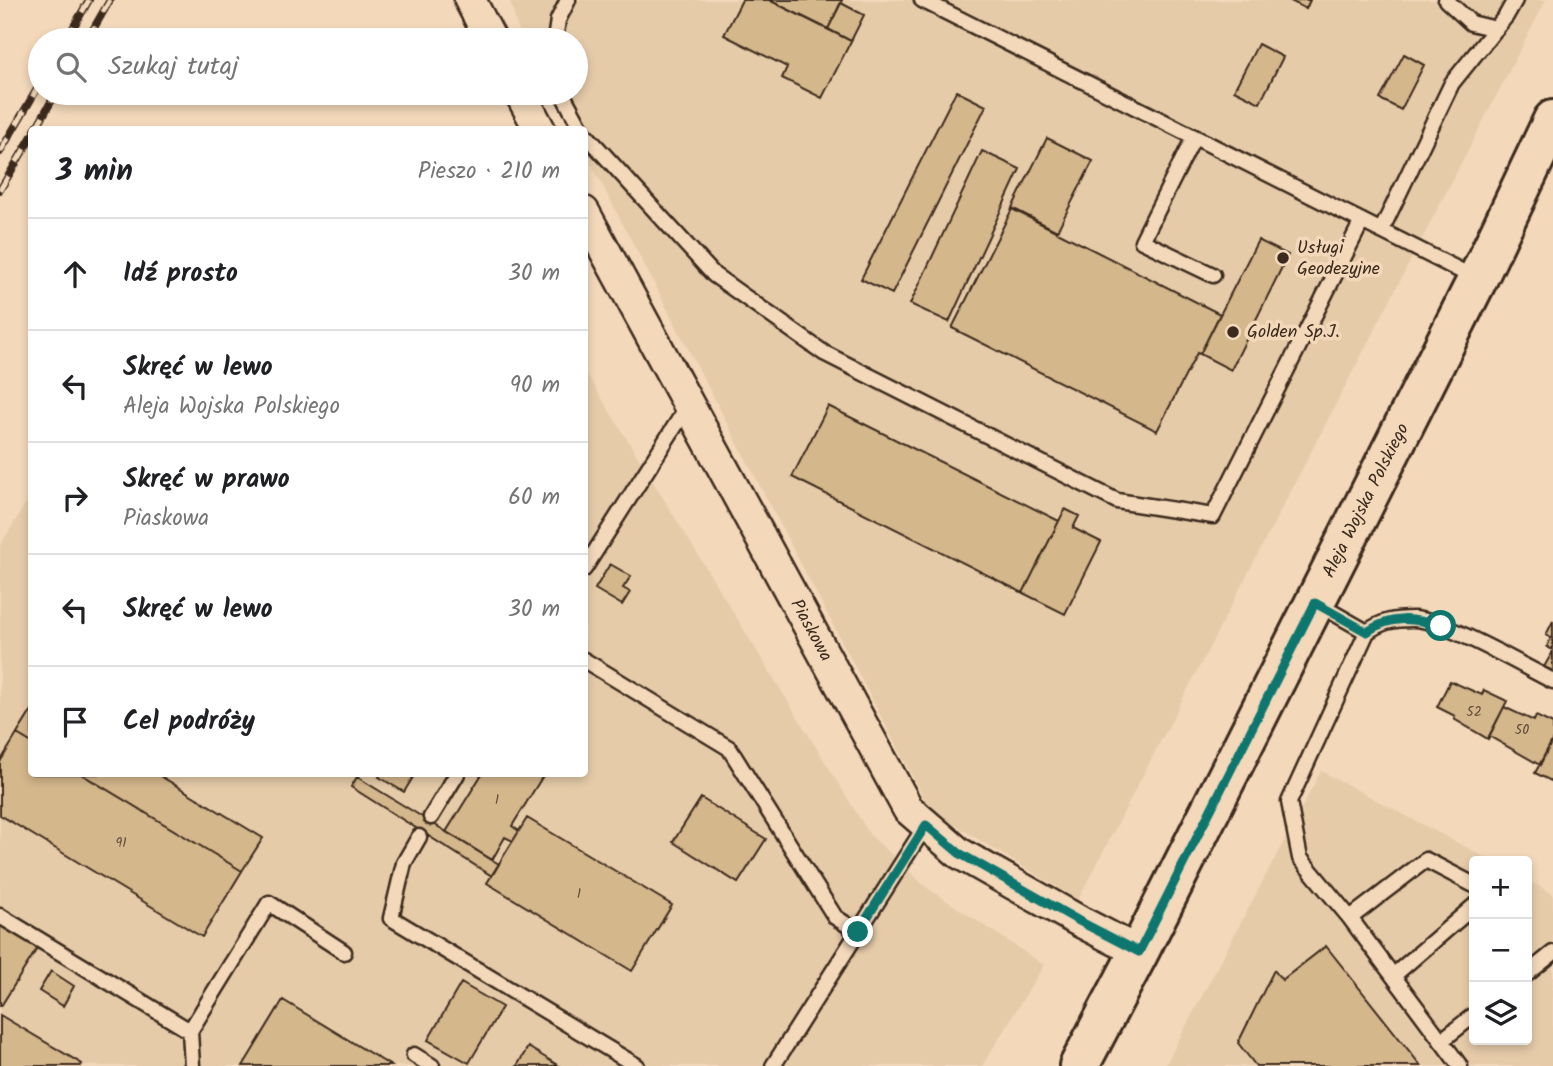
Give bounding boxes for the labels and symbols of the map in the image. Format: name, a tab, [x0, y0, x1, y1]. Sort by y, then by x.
place label: Usługi Geodezyjne	[1297, 234, 1380, 284]
marker: Usługi Geodezyjne	[1275, 250, 1291, 266]
place label: Golden Sp.J.	[1247, 318, 1340, 347]
marker: Golden Sp.J.	[1225, 324, 1241, 340]
street label: Aleja Wojska Polskiego	[1315, 418, 1417, 583]
street label: Piaskowa	[782, 594, 840, 667]
route start	[1425, 610, 1456, 641]
house number: 52	[1466, 701, 1482, 723]
house number: 50	[1515, 719, 1529, 741]
house number: 1	[495, 789, 499, 811]
house number: 91	[115, 832, 127, 854]
house number: 1	[577, 883, 581, 905]
route end	[842, 916, 873, 947]

